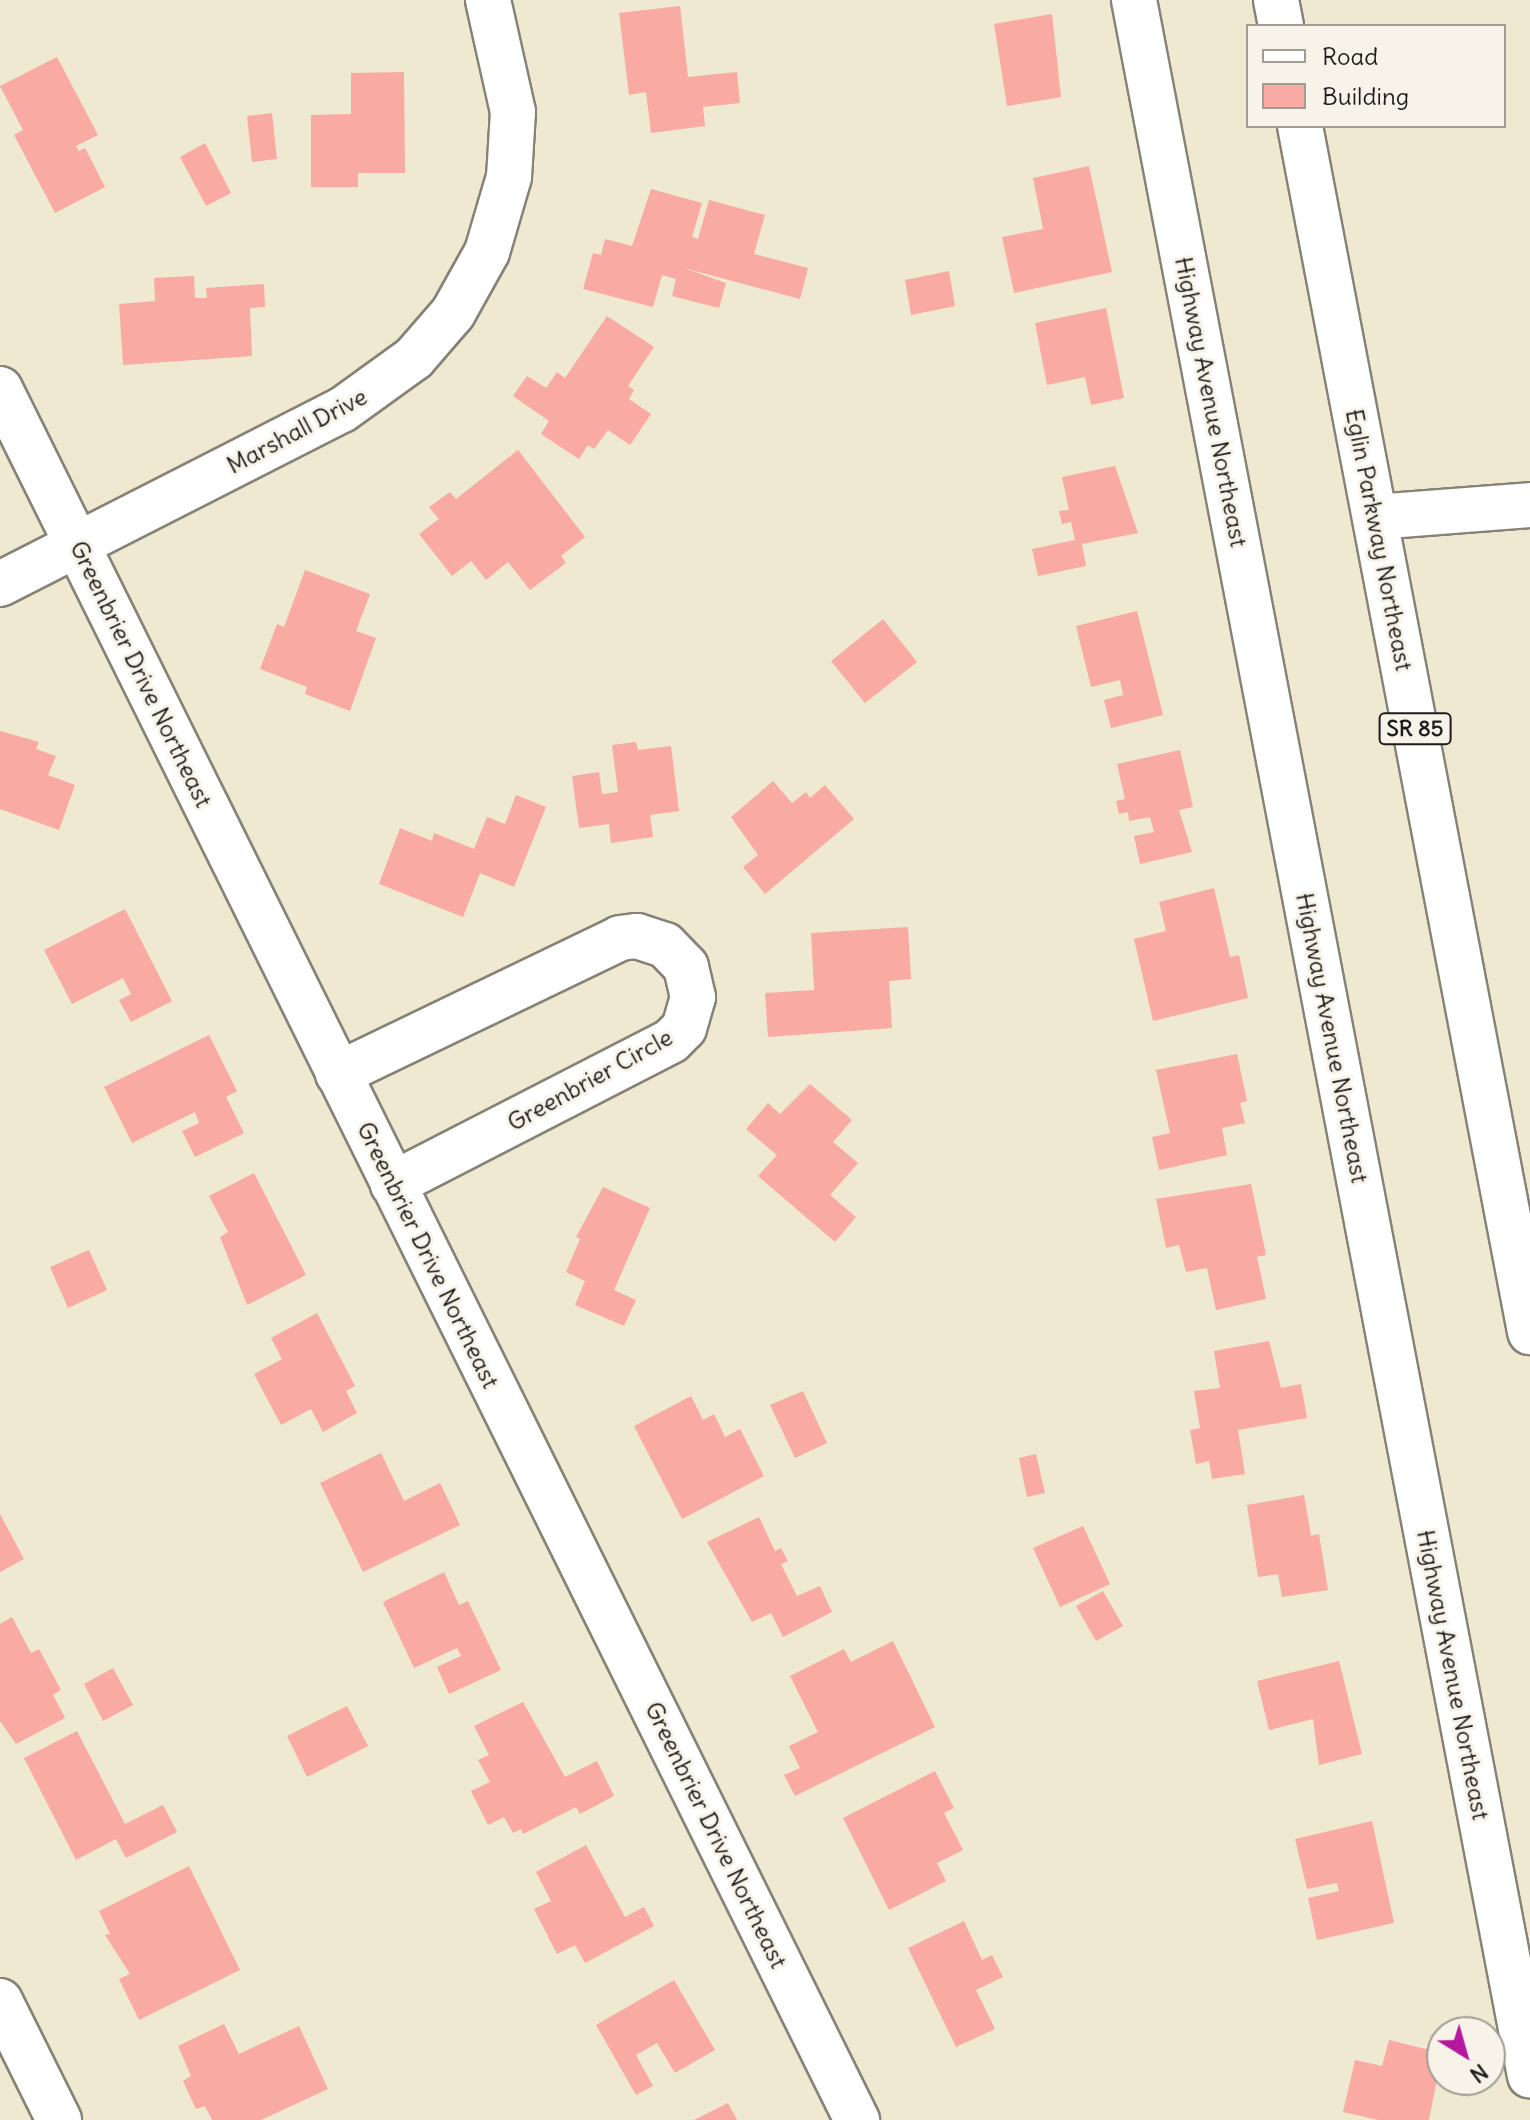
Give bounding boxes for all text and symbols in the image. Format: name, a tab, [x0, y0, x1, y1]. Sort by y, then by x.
legend	[1246, 24, 1506, 128]
text: Road	[1322, 41, 1378, 71]
text: Building	[1322, 81, 1409, 111]
street label: Highway Avenue Northeast	[1169, 255, 1253, 549]
street label: Marshall Drive	[222, 382, 372, 480]
street label: Eglin Parkway Northeast	[1339, 407, 1419, 673]
street label: Greenbrier Drive Northeast	[64, 536, 218, 812]
road number: SR 85	[1377, 711, 1453, 747]
street label: Highway Avenue Northeast	[1290, 891, 1374, 1185]
street label: Greenbrier Circle	[502, 1023, 678, 1137]
street label: Greenbrier Drive Northeast	[351, 1117, 505, 1393]
street label: Highway Avenue Northeast	[1411, 1528, 1495, 1822]
street label: Greenbrier Drive Northeast	[639, 1697, 793, 1973]
north arrow	[1426, 2016, 1506, 2096]
text: N	[1465, 2058, 1494, 2089]

